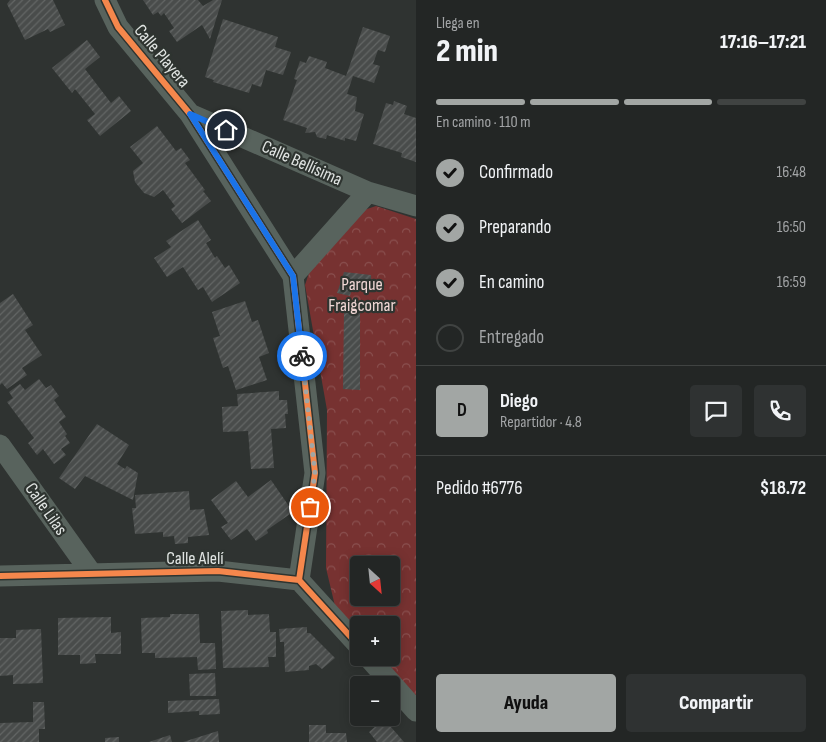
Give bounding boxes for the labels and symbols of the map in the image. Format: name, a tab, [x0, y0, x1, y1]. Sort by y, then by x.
street label: Calle Playera	[130, 20, 194, 92]
pin	[205, 109, 247, 151]
street label: Calle Bellísima	[259, 136, 345, 190]
park label: Parque Fraigcomar	[328, 274, 396, 316]
courier	[277, 331, 327, 381]
street label: Calle Lilas	[21, 479, 71, 539]
pin	[289, 486, 331, 528]
street label: Calle Alelí	[166, 548, 224, 569]
north arrow	[350, 556, 400, 606]

